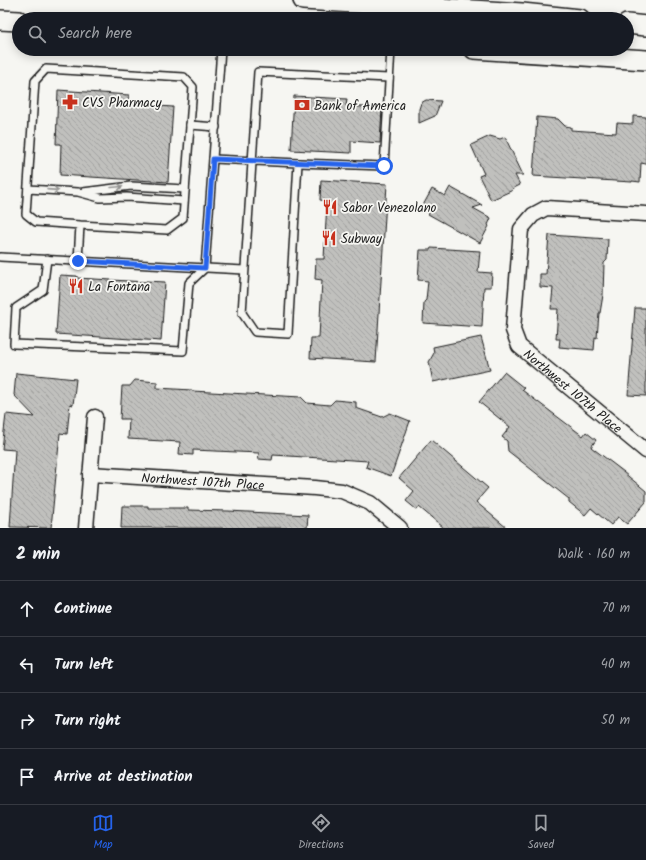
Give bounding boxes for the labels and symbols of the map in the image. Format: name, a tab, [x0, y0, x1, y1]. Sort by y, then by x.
pharmacy icon: CVS Pharmacy	[61, 93, 79, 111]
place label: CVS Pharmacy	[82, 93, 162, 114]
bank icon: Bank of America	[293, 96, 311, 114]
place label: Bank of America	[314, 96, 406, 117]
route start	[375, 157, 393, 175]
one-way arrow	[110, 184, 123, 191]
one-way arrow	[46, 187, 59, 194]
restaurant icon: Sabor Venezolano	[321, 198, 339, 216]
place label: Sabor Venezolano	[342, 198, 437, 219]
restaurant icon: Subway	[320, 229, 338, 247]
place label: Subway	[341, 229, 383, 250]
route end	[69, 252, 87, 270]
restaurant icon: La Fontana	[67, 277, 85, 295]
place label: La Fontana	[88, 277, 150, 298]
street label: Northwest 107th Place	[518, 345, 626, 439]
street label: Northwest 107th Place	[141, 468, 265, 497]

